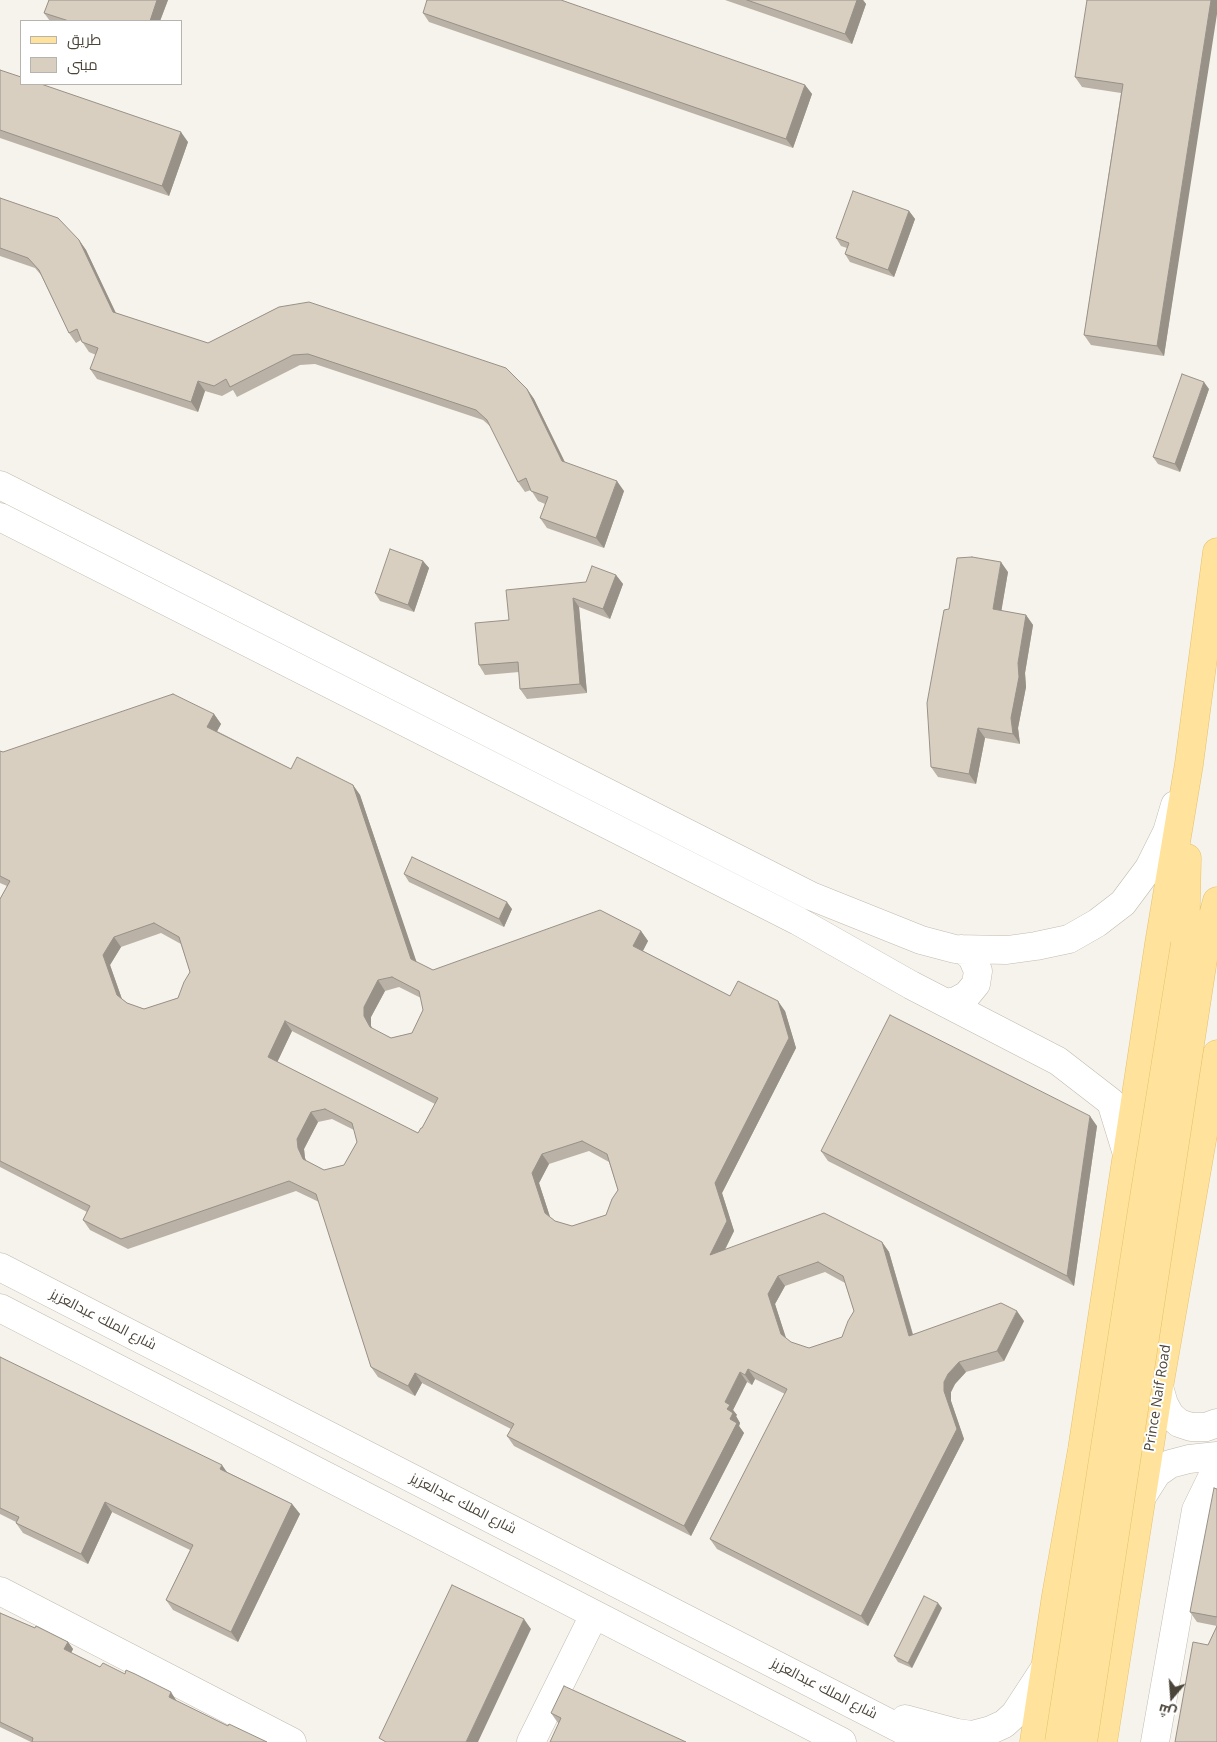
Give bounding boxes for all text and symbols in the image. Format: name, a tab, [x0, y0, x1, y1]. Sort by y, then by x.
legend	[20, 20, 182, 85]
text: طريق	[67, 29, 101, 49]
text: مبنى	[67, 54, 98, 74]
street label: شارع الملك عبدالعزيز	[47, 1286, 159, 1354]
street label: Prince Naif Road	[1141, 1343, 1175, 1453]
street label: شارع الملك عبدالعزيز	[407, 1470, 519, 1538]
street label: شارع الملك عبدالعزيز	[768, 1655, 880, 1723]
north arrow	[1147, 1672, 1197, 1722]
text: ش	[1156, 1700, 1179, 1724]

